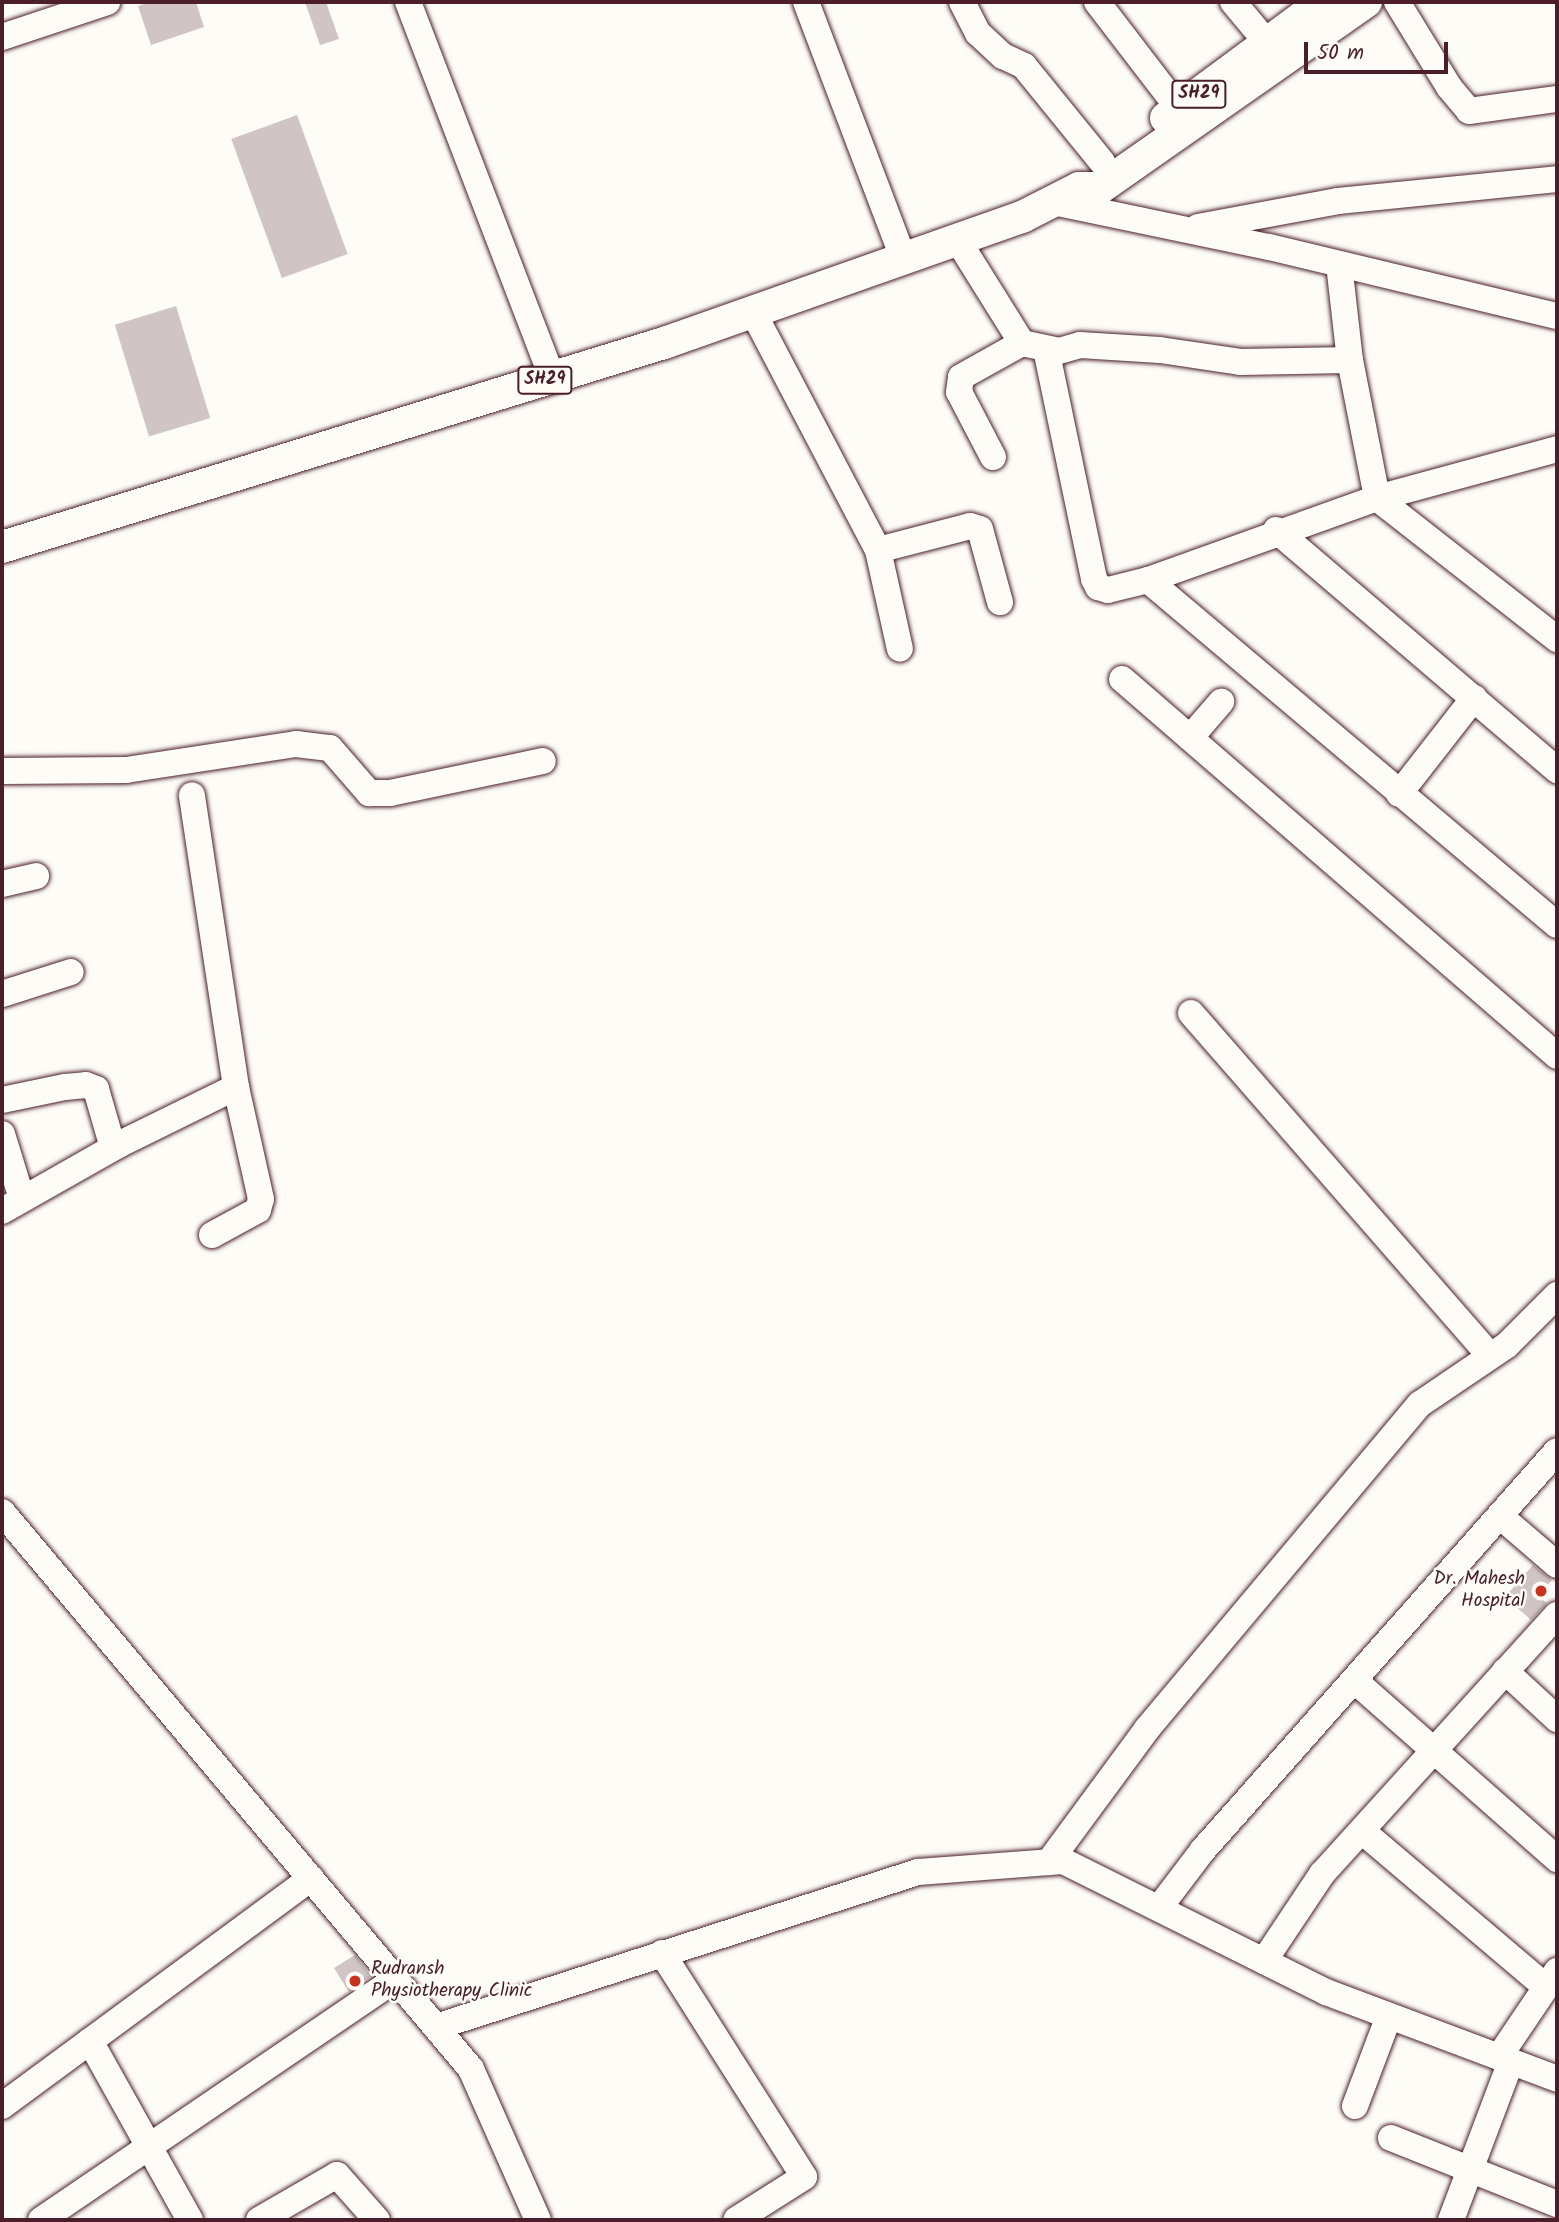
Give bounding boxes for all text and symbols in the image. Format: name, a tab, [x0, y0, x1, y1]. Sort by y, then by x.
scale bar	[1307, 28, 1450, 72]
text: 50 m	[1317, 37, 1364, 70]
road number: SH29	[1171, 80, 1227, 108]
road number: SH29	[517, 366, 573, 394]
place label: Dr. Mahesh Hospital	[1433, 1569, 1525, 1613]
marker: Dr. Mahesh Hospital	[1531, 1581, 1551, 1601]
place label: Rudransh Physiotherapy Clinic	[371, 1959, 532, 2003]
marker: Rudransh Physiotherapy Clinic	[345, 1971, 365, 1991]

